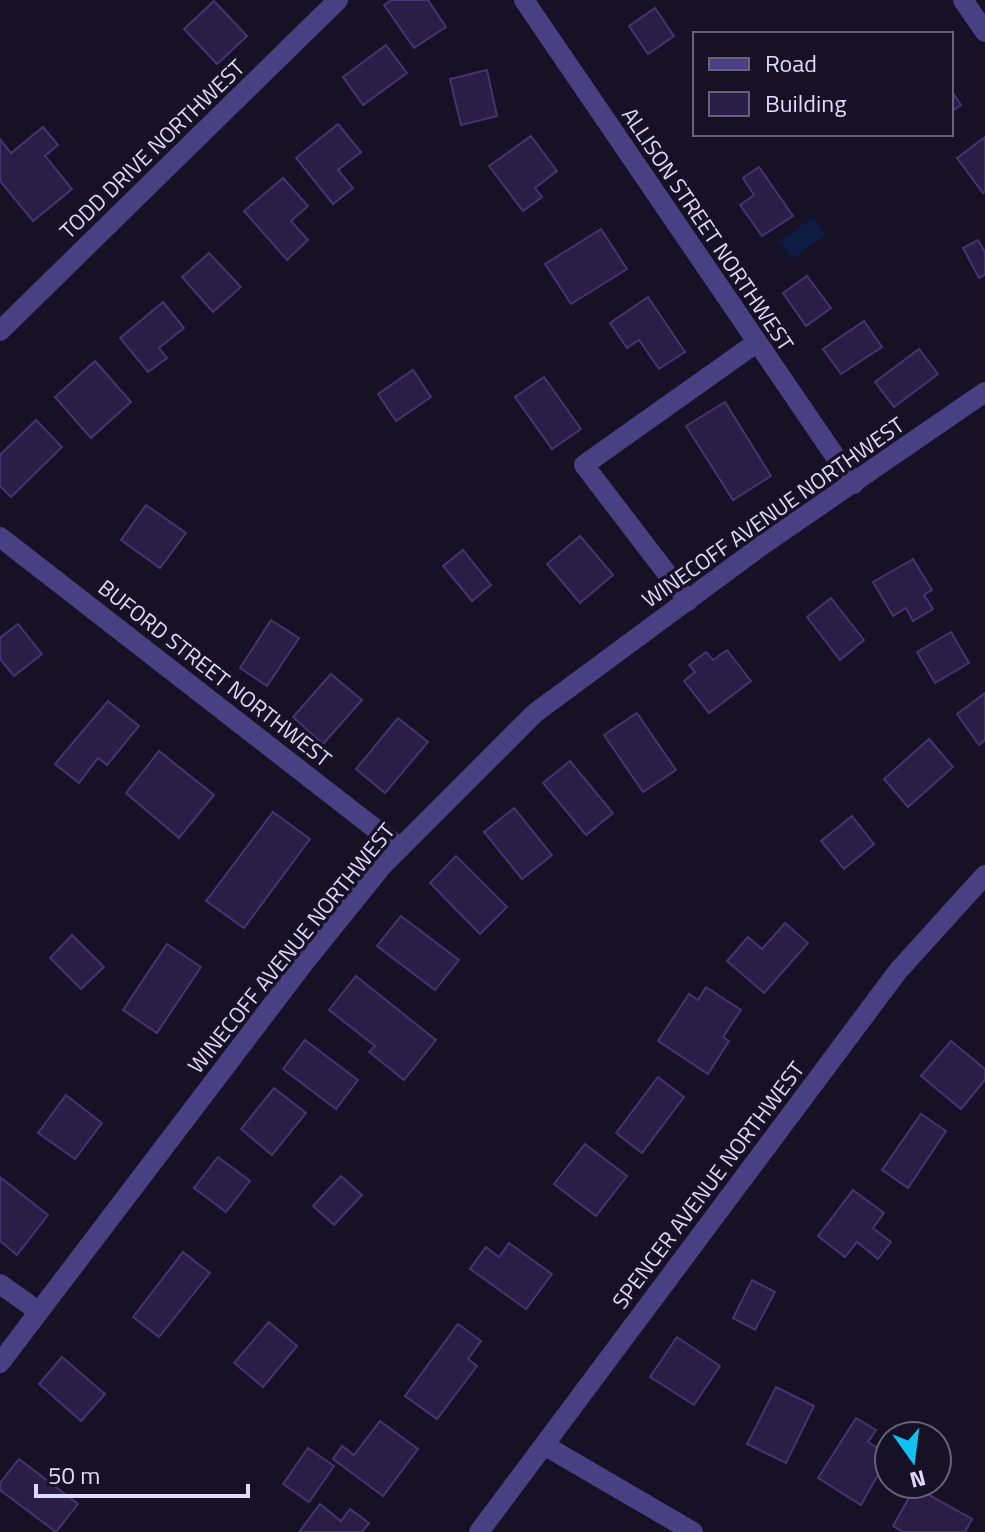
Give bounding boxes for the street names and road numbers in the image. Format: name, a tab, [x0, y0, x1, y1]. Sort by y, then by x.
street label: TODD DRIVE NORTHWEST	[52, 51, 253, 247]
street label: ALLISON STREET NORTHWEST	[613, 100, 803, 358]
street label: WINECOFF AVENUE NORTHWEST	[635, 408, 912, 616]
street label: BUFORD STREET NORTHWEST	[91, 571, 339, 775]
street label: WINECOFF AVENUE NORTHWEST	[179, 815, 403, 1081]
street label: SPENCER AVENUE NORTHWEST	[603, 1054, 813, 1316]

